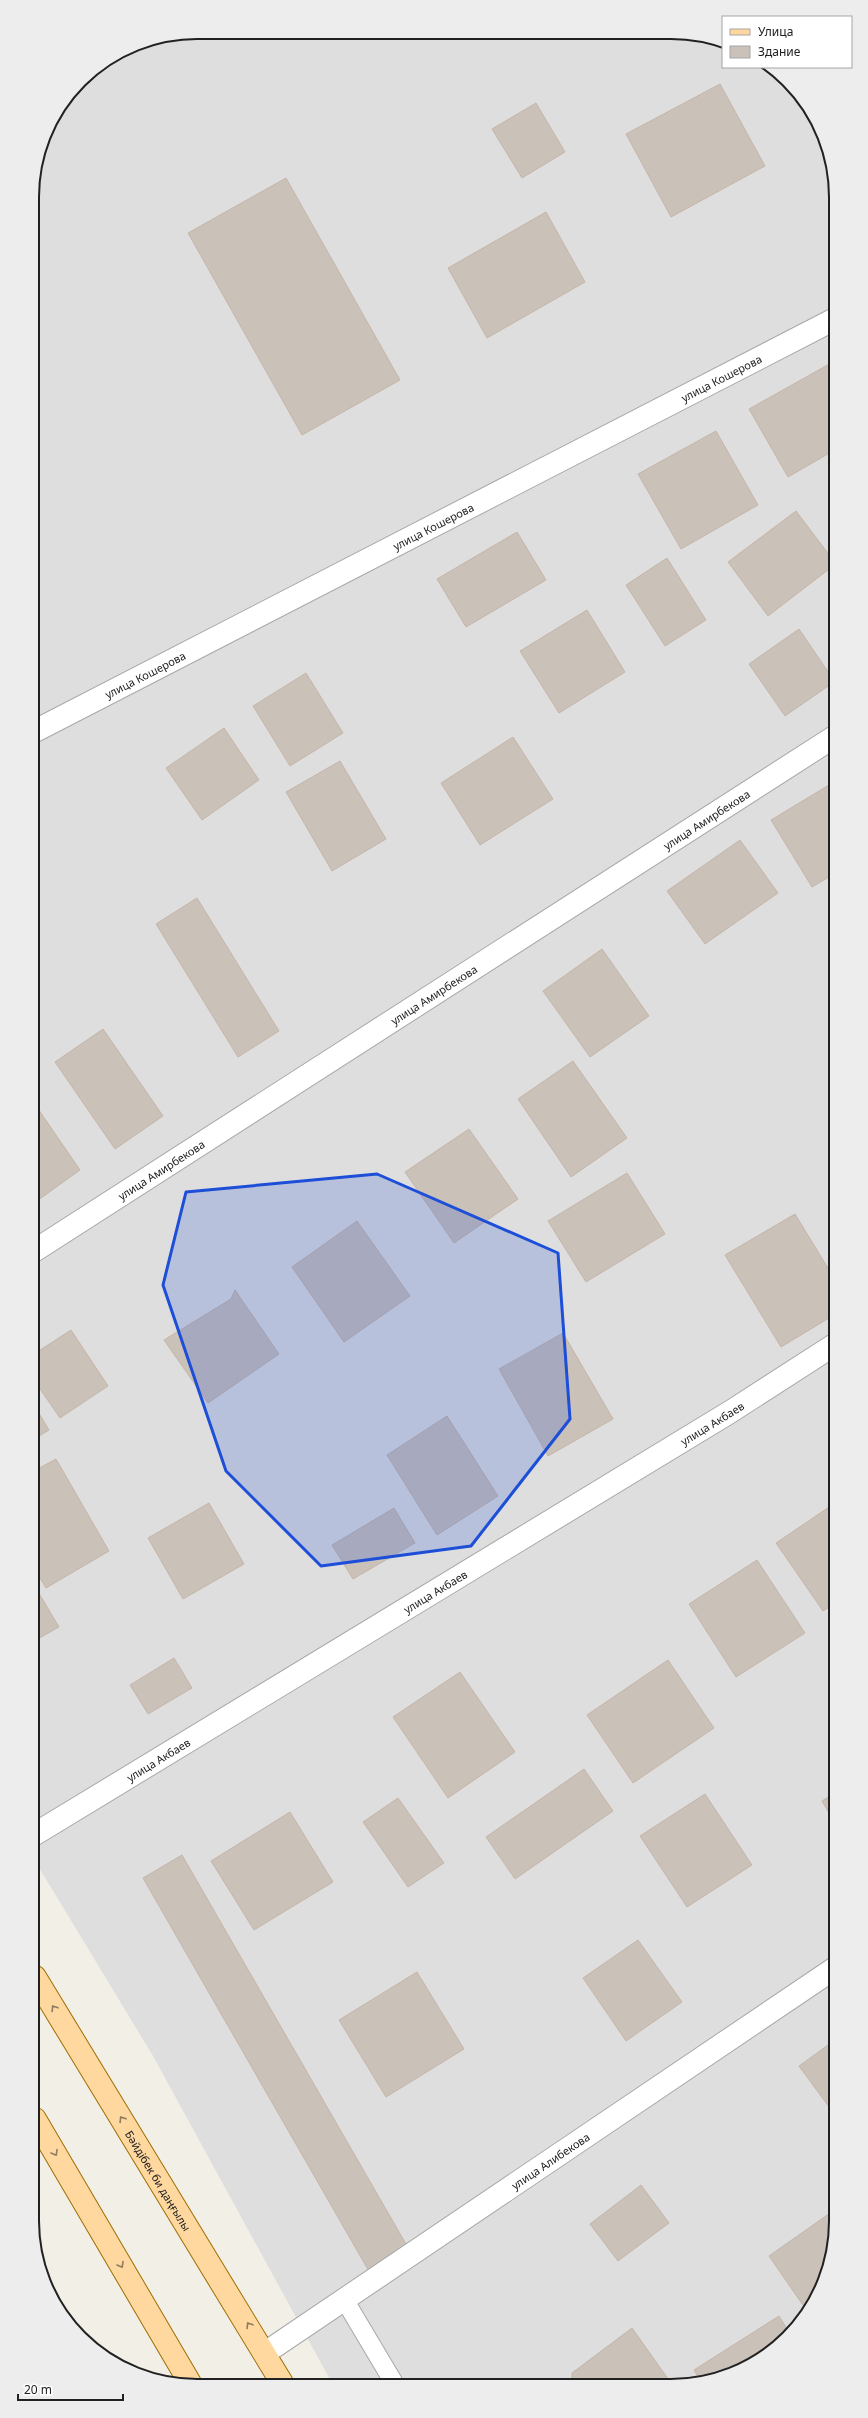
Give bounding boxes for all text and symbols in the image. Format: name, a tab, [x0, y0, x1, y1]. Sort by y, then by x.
legend	[722, 16, 852, 68]
text: Улица	[758, 23, 793, 40]
text: Здание	[758, 43, 801, 60]
street label: улица Кошерова	[678, 351, 764, 405]
street label: улица Кошерова	[390, 499, 476, 553]
street label: улица Кошерова	[102, 647, 188, 701]
street label: улица Амирбекова	[660, 786, 752, 853]
street label: улица Амирбекова	[387, 961, 480, 1028]
street label: улица Амирбекова	[115, 1136, 207, 1203]
street label: улица Акбаев	[677, 1398, 747, 1448]
street label: улица Акбаев	[400, 1566, 470, 1616]
street label: улица Акбаев	[123, 1734, 193, 1784]
one-way arrow	[51, 2005, 59, 2012]
one-way arrow	[119, 2116, 127, 2123]
street label: Бәйдібек би даңғылы	[122, 2127, 195, 2233]
street label: улица Алибекова	[508, 2129, 592, 2192]
one-way arrow	[50, 2149, 57, 2156]
one-way arrow	[116, 2261, 123, 2268]
one-way arrow	[246, 2322, 253, 2329]
scale bar	[18, 2376, 123, 2402]
text: 20 m	[24, 2381, 52, 2398]

